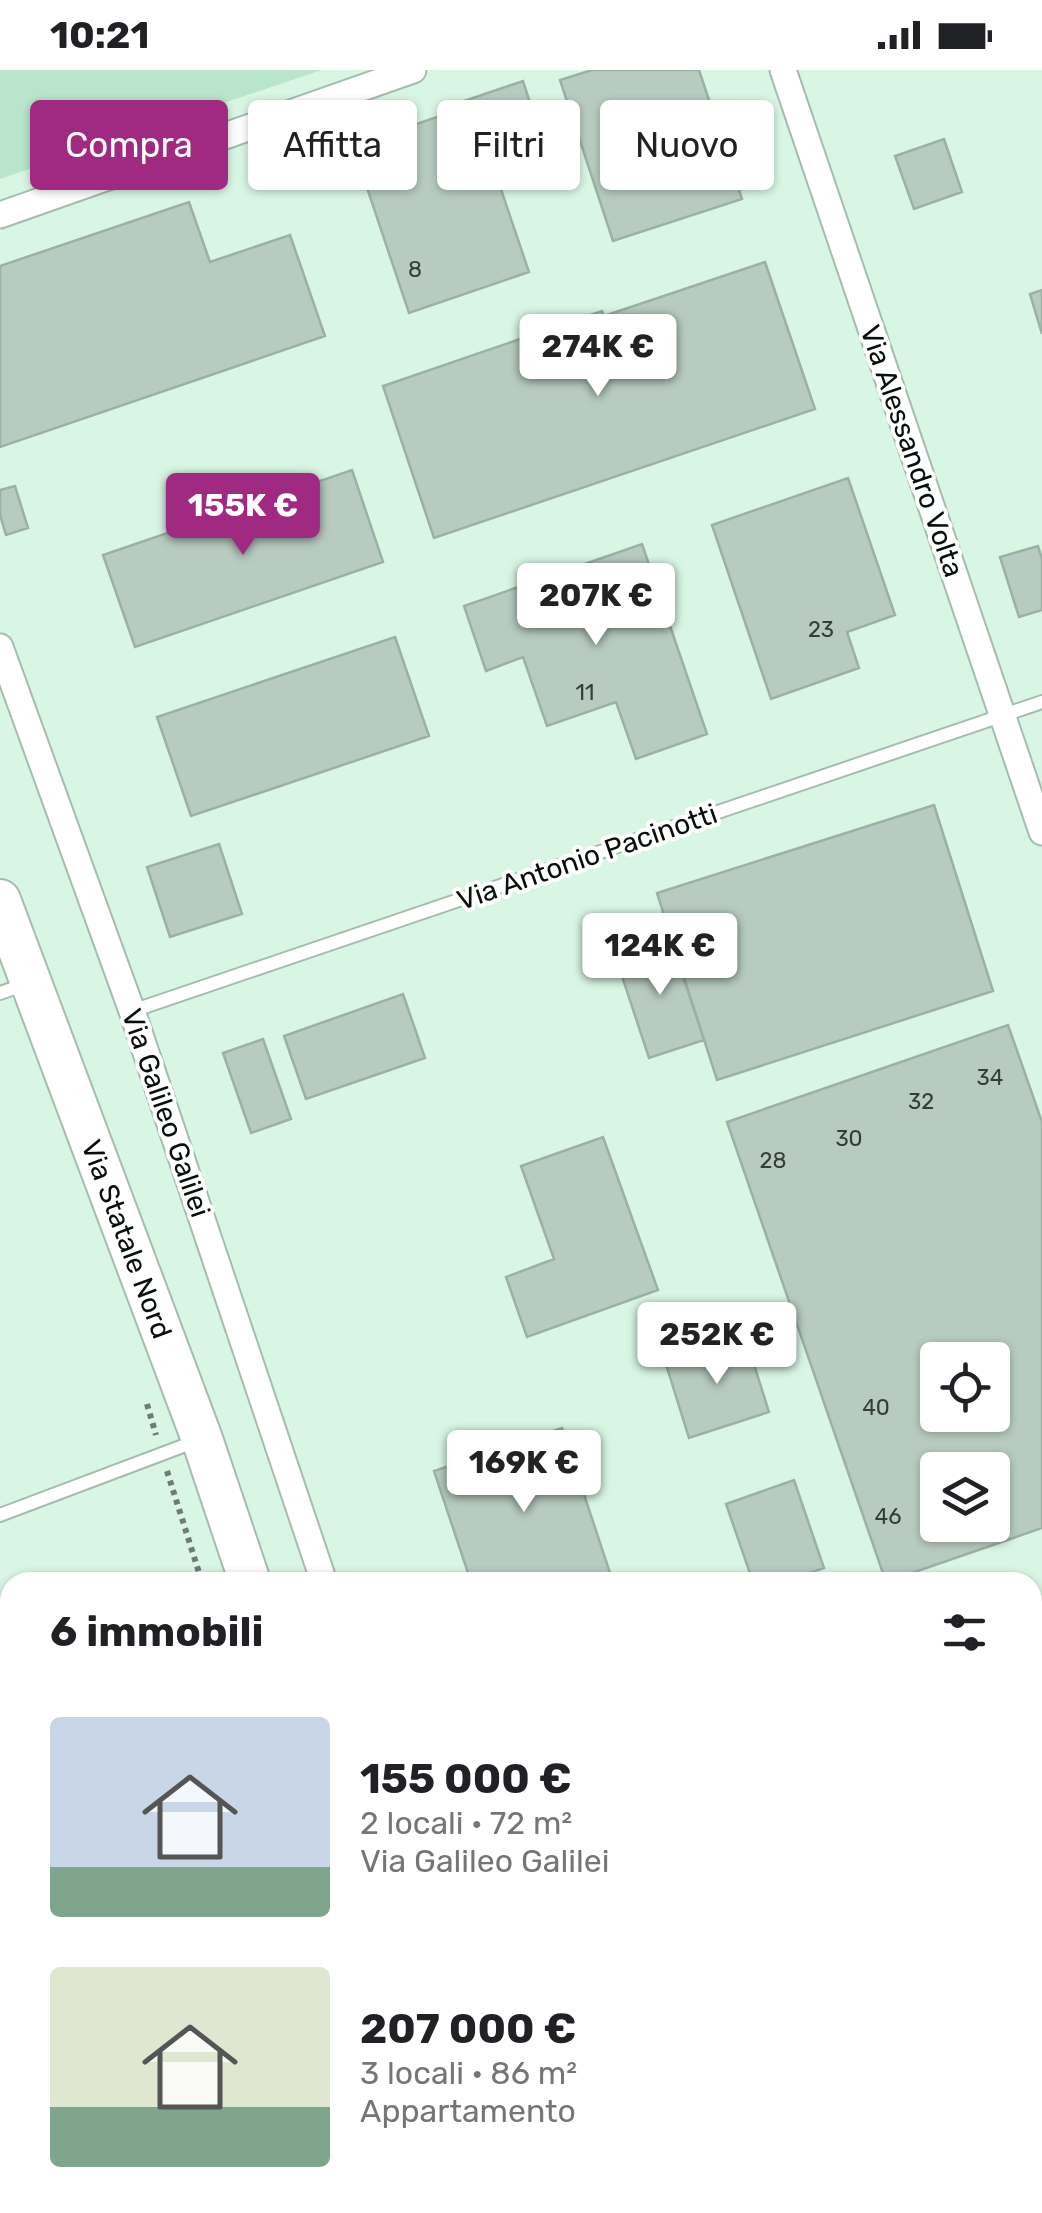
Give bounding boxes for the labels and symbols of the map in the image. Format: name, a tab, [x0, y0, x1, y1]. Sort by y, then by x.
house number: 8	[408, 256, 422, 283]
pin: 274K €	[517, 314, 679, 399]
street label: Via Alessandro Volta	[853, 321, 971, 581]
pin: 155K €	[162, 473, 324, 558]
pin: 207K €	[515, 563, 677, 648]
house number: 23	[808, 616, 834, 643]
house number: 11	[576, 679, 594, 706]
street label: Via Antonio Pacinotti	[453, 797, 721, 917]
pin: 124K €	[579, 913, 741, 998]
street label: Via Galileo Galilei	[115, 1004, 217, 1222]
house number: 34	[977, 1064, 1003, 1091]
house number: 32	[908, 1088, 934, 1115]
house number: 30	[835, 1125, 863, 1152]
street label: Via Statale Nord	[75, 1135, 179, 1343]
house number: 28	[760, 1147, 786, 1174]
pin: 252K €	[636, 1302, 798, 1387]
house number: 40	[862, 1394, 890, 1421]
pin: 169K €	[443, 1430, 605, 1515]
house number: 46	[875, 1503, 901, 1530]

